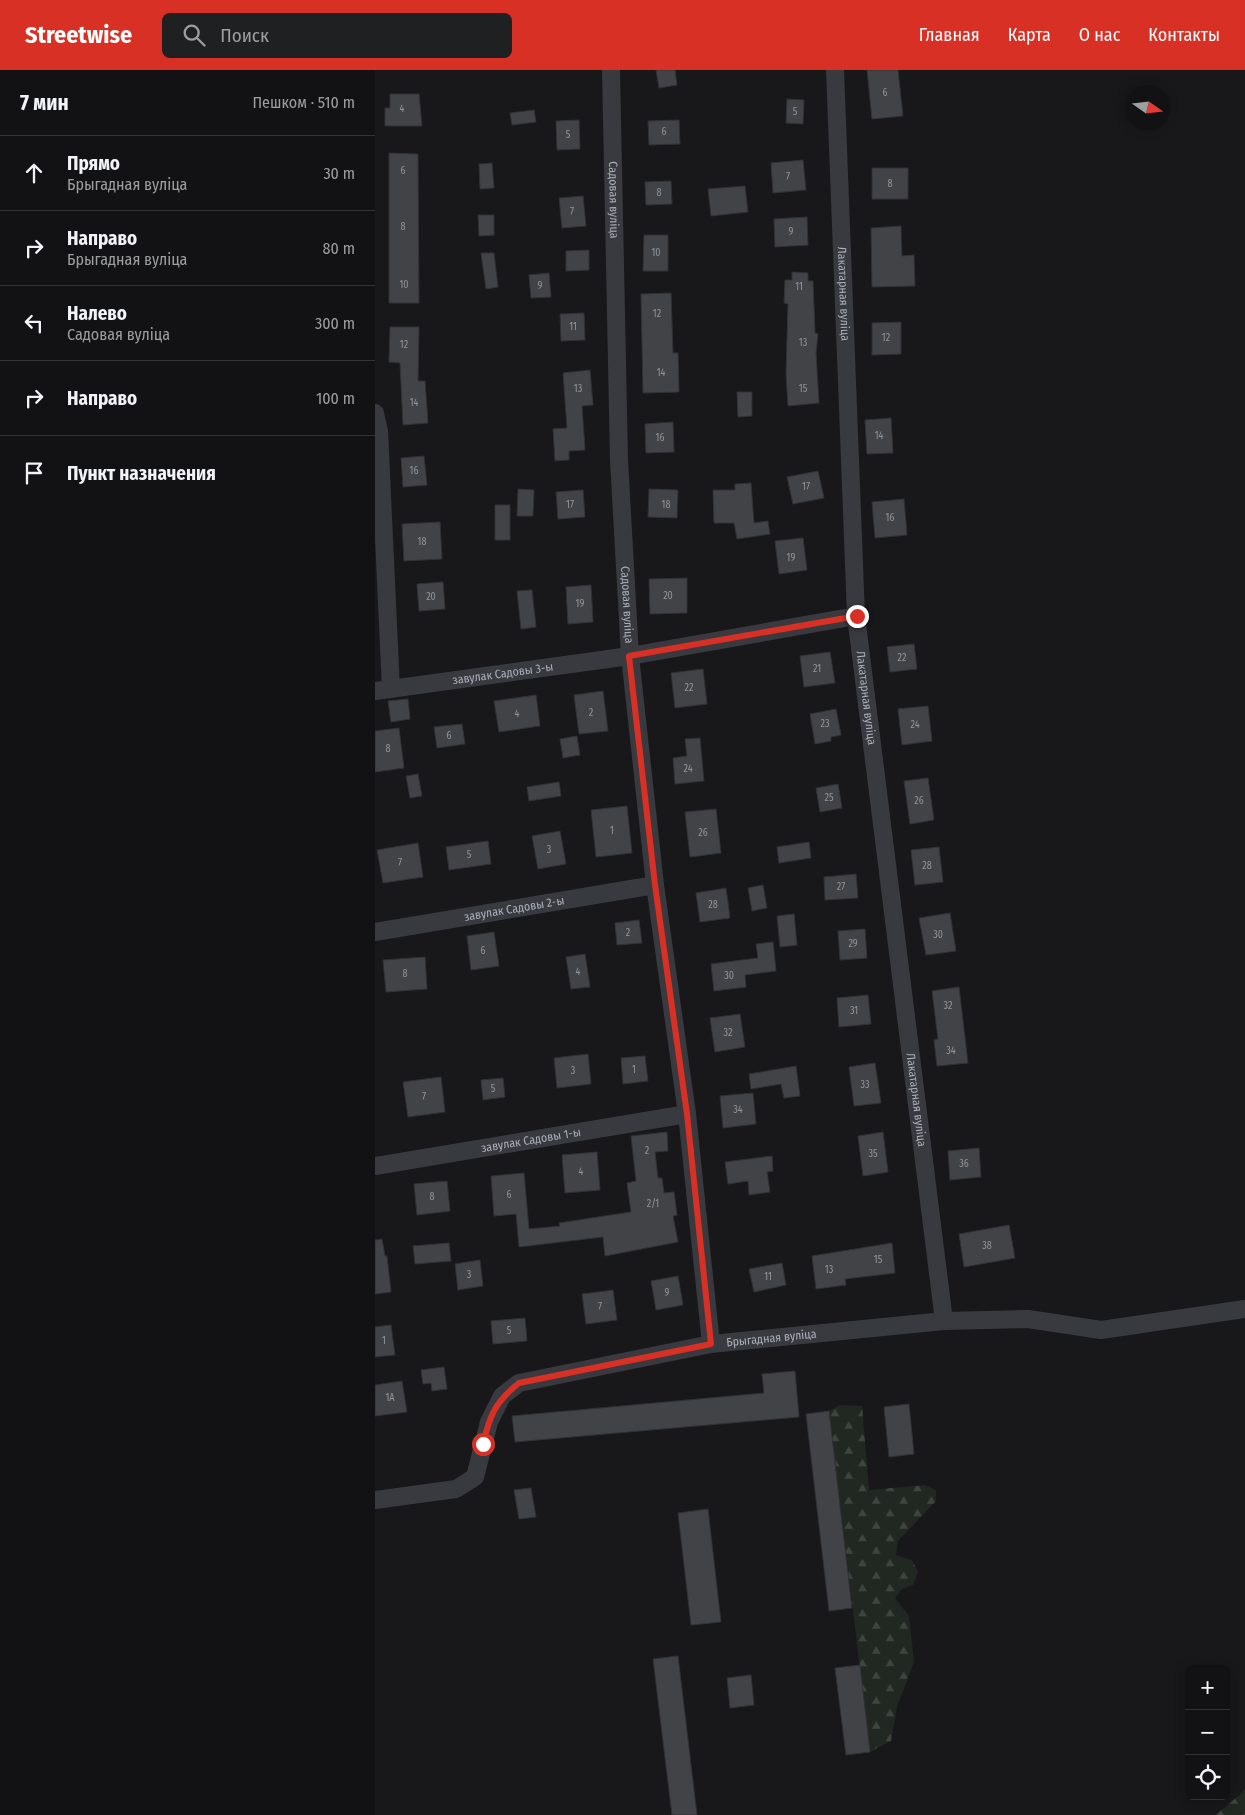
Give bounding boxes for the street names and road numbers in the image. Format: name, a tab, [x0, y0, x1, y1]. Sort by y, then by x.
street label: Садовая вуліца	[606, 161, 621, 239]
street label: Лакатарная вуліца	[835, 246, 852, 341]
street label: Садовая вуліца	[618, 566, 636, 644]
street label: Лакатарная вуліца	[853, 650, 879, 746]
street label: завулак Садовы 3-ы	[451, 660, 554, 687]
street label: завулак Садовы 2-ы	[463, 893, 565, 924]
street label: Лакатарная вуліца	[904, 1052, 929, 1148]
street label: завулак Садовы 1-ы	[480, 1125, 582, 1155]
street label: Брыгадная вуліца	[726, 1327, 817, 1349]

